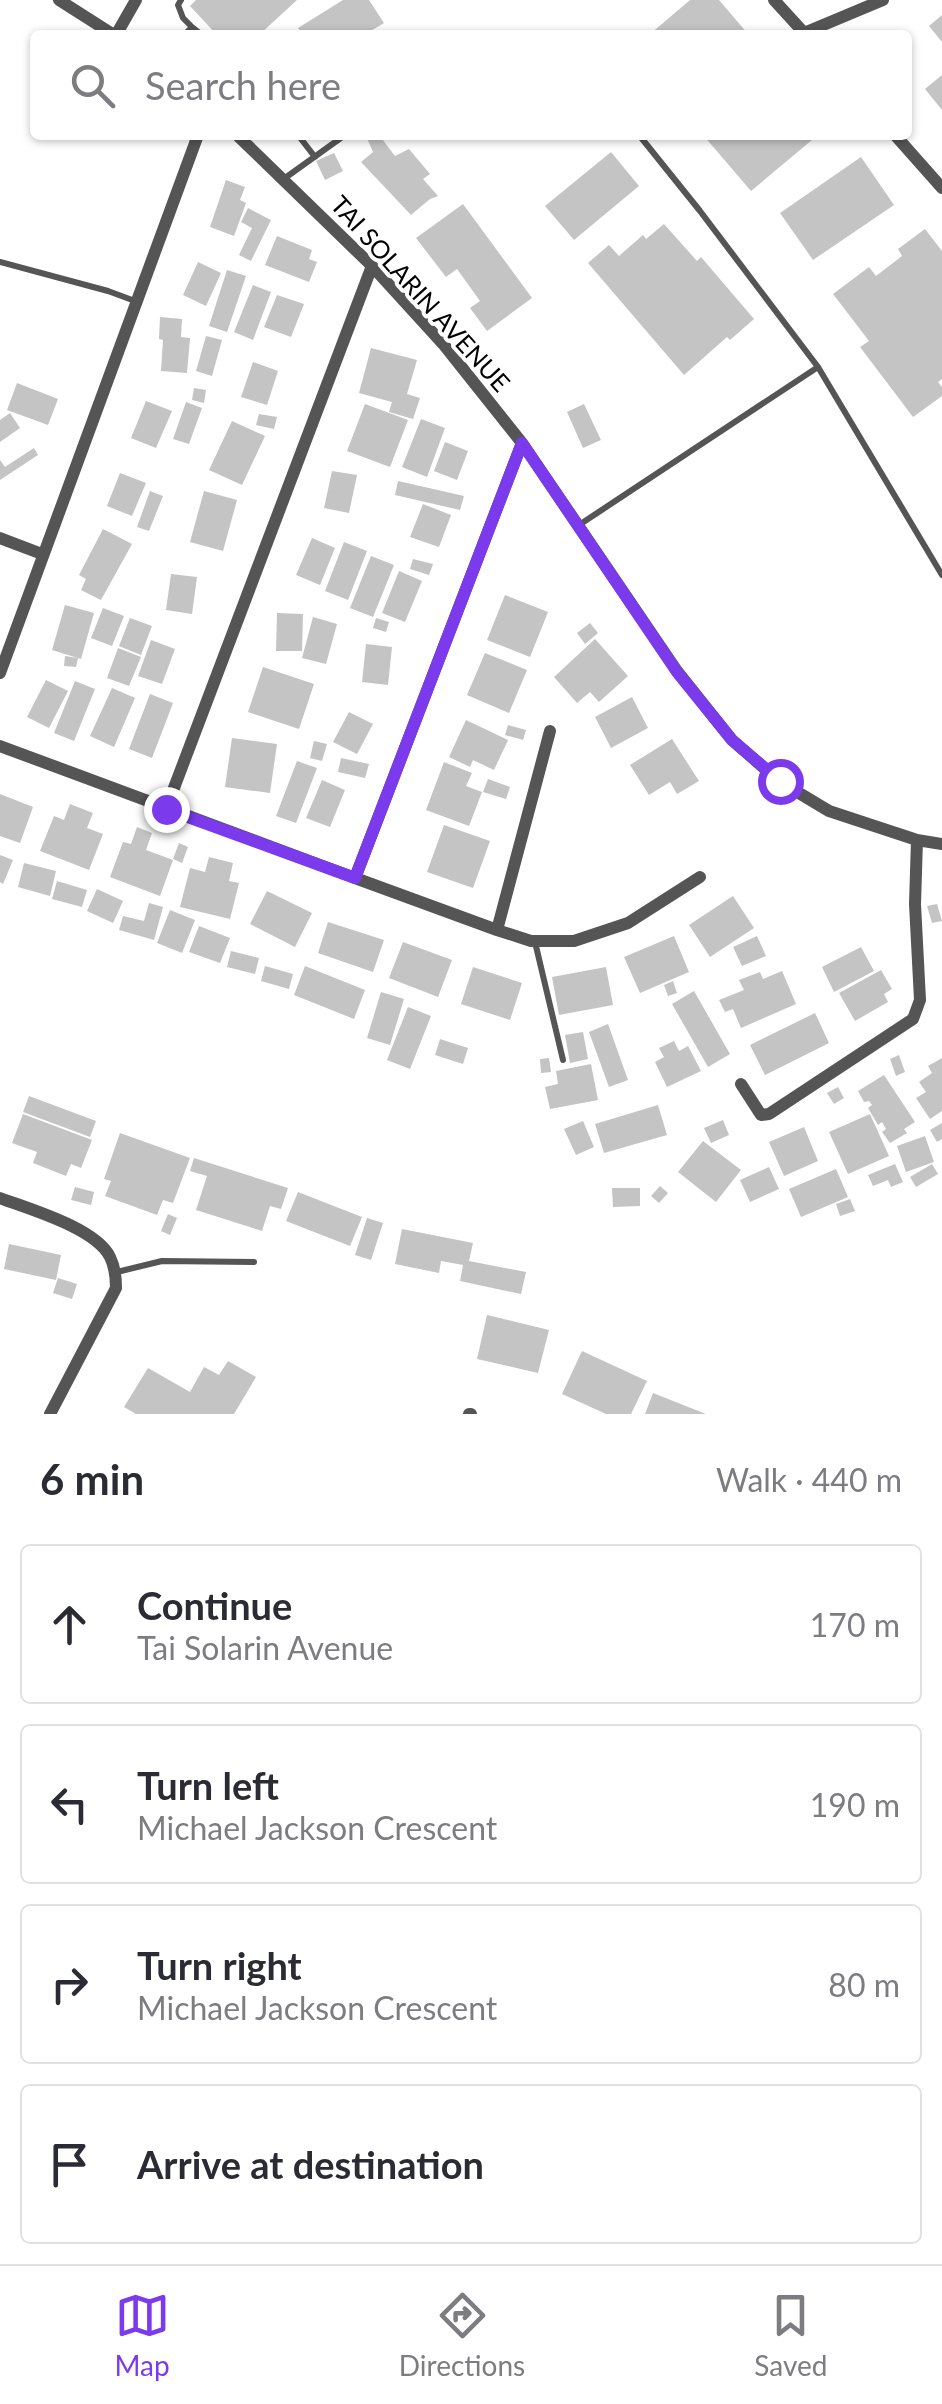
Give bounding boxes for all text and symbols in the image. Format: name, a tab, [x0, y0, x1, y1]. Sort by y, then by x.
search box	[30, 30, 912, 140]
icon: search	[65, 58, 120, 113]
text: Search here	[145, 62, 341, 108]
street label: TAI SOLARIN AVENUE	[325, 189, 517, 397]
route start	[758, 759, 804, 805]
route end	[144, 787, 190, 833]
text: 6 min	[40, 1454, 144, 1504]
text: Walk · 440 m	[716, 1460, 902, 1499]
text: Continue	[137, 1582, 292, 1628]
icon: ahead	[42, 1597, 97, 1652]
text: 170 m	[810, 1605, 900, 1644]
text: Tai Solarin Avenue	[137, 1628, 393, 1667]
text: Turn left	[137, 1762, 279, 1808]
icon: left	[42, 1777, 97, 1832]
text: 190 m	[810, 1785, 900, 1824]
text: Michael Jackson Crescent	[137, 1808, 497, 1847]
text: Turn right	[137, 1942, 302, 1988]
icon: right	[42, 1957, 97, 2012]
text: 80 m	[828, 1965, 900, 2004]
text: Michael Jackson Crescent	[137, 1988, 497, 2027]
icon: arrive	[42, 2137, 97, 2192]
text: Arrive at destination	[137, 2141, 484, 2187]
tab: Map	[115, 2288, 170, 2382]
tab: Directions	[399, 2288, 525, 2382]
tab: Saved	[754, 2288, 827, 2382]

